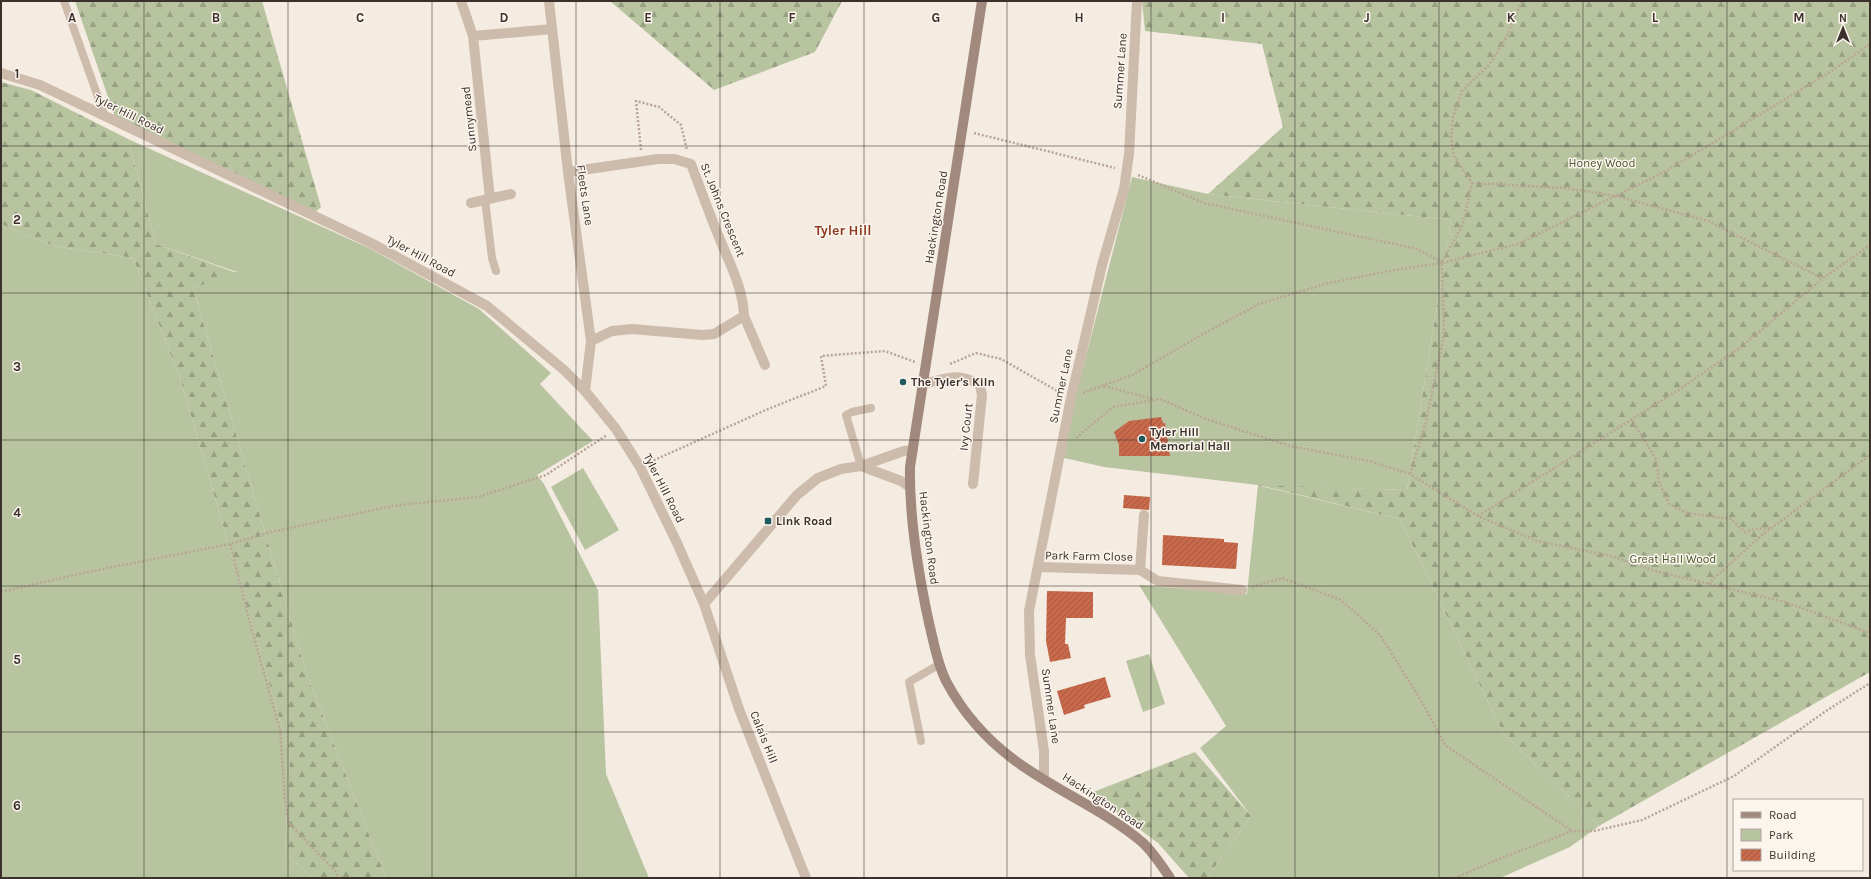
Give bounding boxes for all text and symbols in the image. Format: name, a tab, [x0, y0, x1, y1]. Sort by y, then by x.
north arrow	[1823, 8, 1863, 48]
text: A	[68, 10, 76, 25]
text: B	[212, 10, 220, 25]
text: C	[356, 10, 364, 25]
text: D	[500, 10, 509, 25]
text: E	[644, 10, 652, 25]
text: F	[788, 10, 796, 25]
text: G	[932, 10, 940, 25]
text: H	[1074, 10, 1084, 25]
text: I	[1221, 10, 1225, 25]
text: J	[1364, 10, 1370, 25]
text: K	[1507, 10, 1516, 25]
text: L	[1652, 10, 1659, 25]
text: M	[1793, 10, 1805, 25]
text: N	[1839, 12, 1847, 25]
street label: Summer Lane	[1110, 33, 1130, 109]
text: 1	[15, 66, 19, 81]
street label: Sunnymead	[459, 86, 479, 152]
street label: Tyler Hill Road	[92, 91, 166, 137]
park label: Honey Wood	[1569, 156, 1636, 170]
street label: St. Johns Crescent	[698, 161, 748, 259]
street label: Fleets Lane	[574, 164, 596, 226]
street label: Hackington Road	[922, 169, 950, 265]
text: 2	[13, 212, 21, 227]
district label: Tyler Hill	[814, 222, 872, 239]
street label: Tyler Hill Road	[384, 232, 458, 280]
street label: Summer Lane	[1046, 347, 1076, 425]
text: 3	[13, 359, 21, 374]
place label: The Tyler's Kiln	[911, 375, 995, 389]
marker: The Tyler's Kiln	[898, 377, 908, 387]
street label: Ivy Court	[957, 402, 976, 452]
place label: Tyler Hill Memorial Hall	[1150, 425, 1230, 453]
marker: Tyler Hill Memorial Hall	[1137, 434, 1147, 444]
street label: Tyler Hill Road	[640, 451, 688, 525]
street label: Hackington Road	[916, 491, 942, 585]
text: 4	[13, 505, 21, 520]
place label: Link Road	[776, 514, 832, 528]
marker: Link Road	[763, 516, 773, 526]
street label: Park Farm Close	[1045, 548, 1133, 564]
park label: Great Hall Wood	[1630, 552, 1716, 566]
text: 5	[13, 652, 21, 667]
street label: Summer Lane	[1039, 667, 1063, 745]
street label: Calais Hill	[747, 709, 781, 765]
street label: Hackington Road	[1060, 770, 1146, 832]
text: 6	[13, 798, 21, 813]
legend	[1733, 799, 1863, 871]
text: Road	[1769, 808, 1797, 822]
text: Park	[1769, 828, 1794, 842]
text: Building	[1769, 848, 1816, 862]

